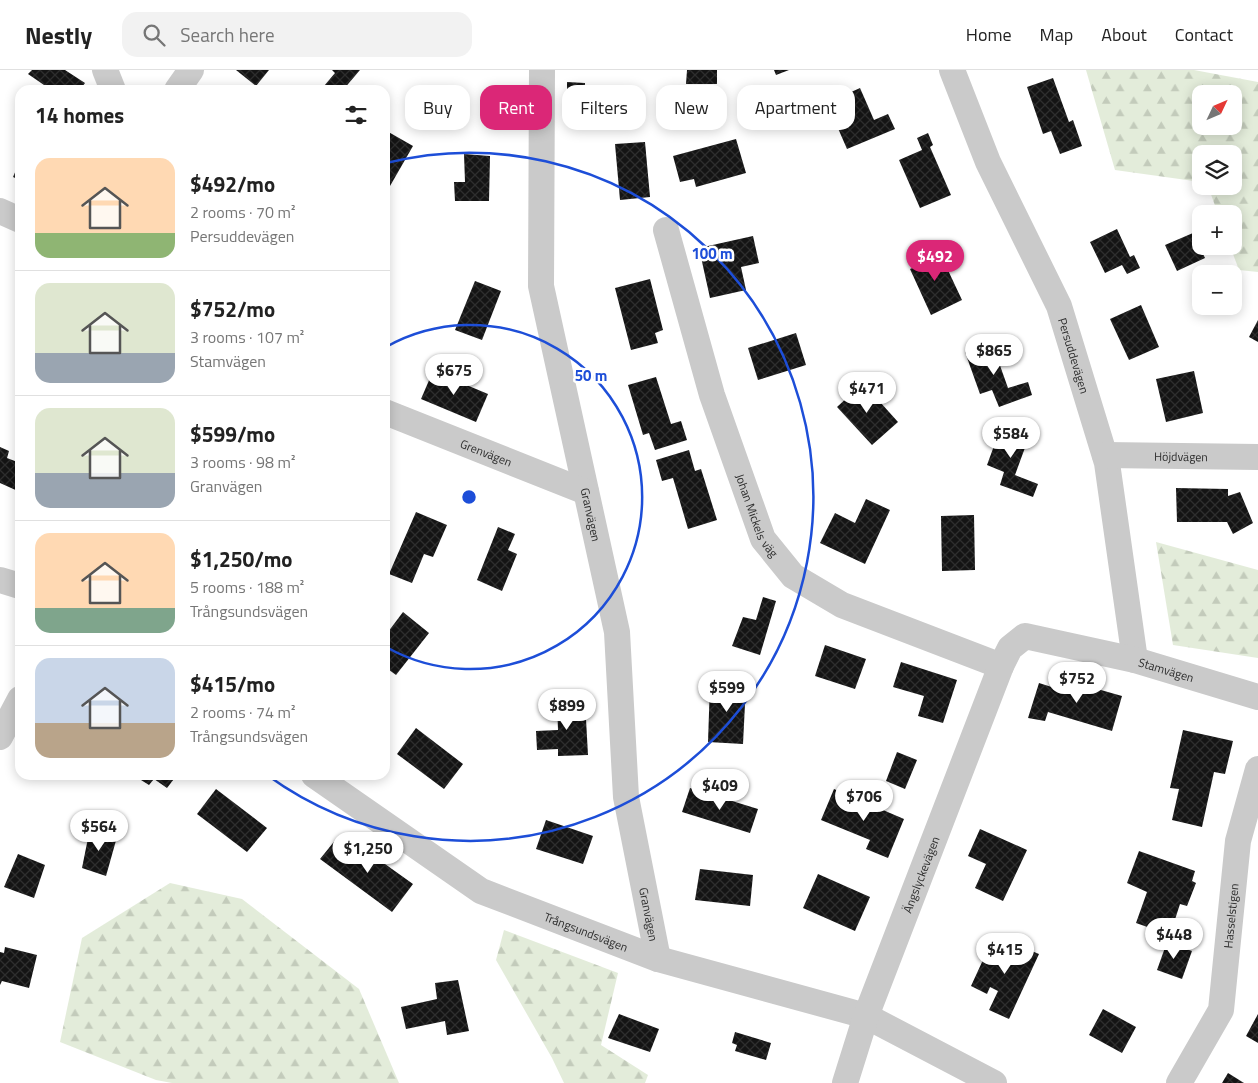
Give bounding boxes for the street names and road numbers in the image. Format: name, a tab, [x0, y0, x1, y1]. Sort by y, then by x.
street label: Persuddevägen	[1054, 315, 1095, 396]
street label: Grenvägen	[458, 433, 515, 471]
street label: Höjdvägen	[1154, 446, 1208, 466]
street label: Johan Mickels väg	[731, 471, 784, 561]
street label: Granvägen	[576, 486, 606, 543]
street label: Stamvägen	[1136, 652, 1196, 687]
street label: Ängslyckevägen	[897, 833, 944, 916]
street label: Hasselstigen	[1218, 882, 1243, 949]
street label: Granvägen	[635, 886, 664, 943]
street label: Trångsundsvägen	[541, 907, 631, 956]

